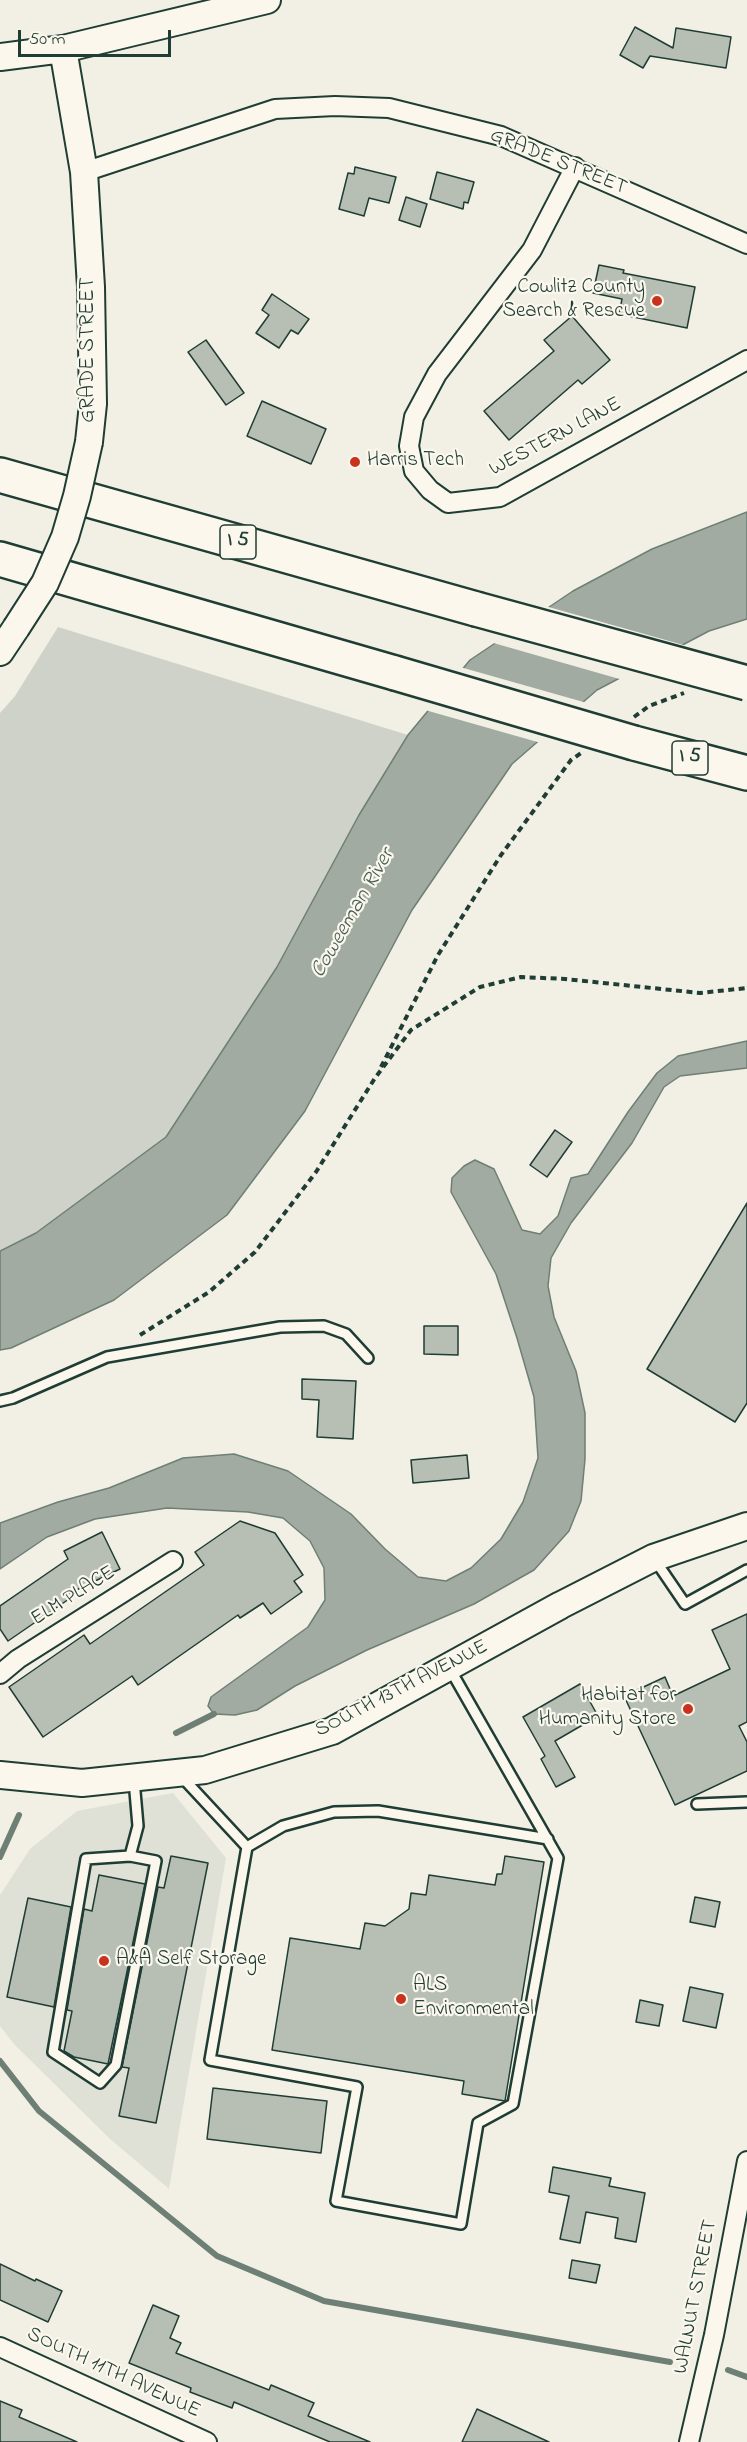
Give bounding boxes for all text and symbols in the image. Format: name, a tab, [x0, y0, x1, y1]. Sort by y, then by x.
scale bar	[21, 18, 174, 56]
text: 50 m	[29, 27, 66, 53]
street label: GRADE STREET	[486, 124, 630, 202]
place label: Cowlitz County Search & Rescue	[502, 276, 645, 326]
street label: GRADE STREET	[77, 277, 103, 423]
marker: Cowlitz County Search & Rescue	[650, 294, 664, 308]
street label: WESTERN LANE	[486, 393, 626, 483]
place label: Harris Tech	[367, 449, 464, 475]
marker: Harris Tech	[348, 455, 362, 469]
road number: I 5	[220, 525, 256, 559]
road number: I 5	[672, 741, 708, 775]
water label: Coweeman River	[306, 845, 402, 983]
street label: ELM PLACE	[27, 1561, 121, 1633]
street label: SOUTH 13TH AVENUE	[311, 1636, 493, 1744]
place label: Habitat for Humanity Store	[539, 1684, 676, 1734]
marker: Habitat for Humanity Store	[681, 1702, 695, 1716]
place label: A&A Self Storage	[116, 1948, 266, 1974]
marker: A&A Self Storage	[97, 1954, 111, 1968]
place label: ALS Environmental	[413, 1974, 534, 2024]
marker: ALS Environmental	[394, 1992, 408, 2006]
street label: WALNUT STREET	[670, 2218, 724, 2376]
street label: SOUTH 11TH AVENUE	[22, 2323, 204, 2425]

